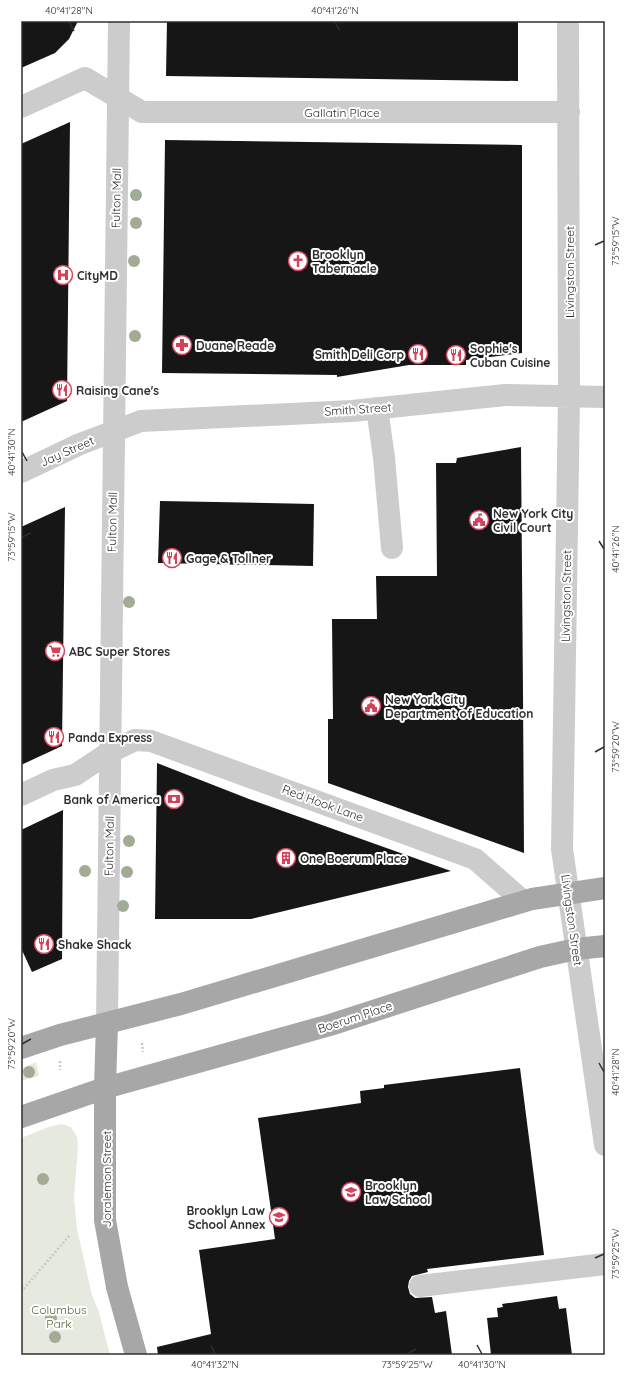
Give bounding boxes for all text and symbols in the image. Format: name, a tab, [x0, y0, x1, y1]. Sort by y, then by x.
text: 40°41'28"N	[45, 4, 93, 17]
text: 40°41'26"N	[311, 4, 359, 17]
street label: Gallatin Place	[304, 105, 380, 120]
street label: Fulton Mall	[108, 168, 124, 228]
text: 73°59'15"W	[609, 216, 622, 266]
street label: Livingston Street	[562, 226, 577, 318]
place label: Brooklyn Tabernacle	[312, 247, 377, 276]
church icon: Brooklyn Tabernacle	[287, 250, 309, 272]
hospital icon: CityMD	[52, 264, 74, 286]
place label: CityMD	[77, 268, 118, 283]
pharmacy icon: Duane Reade	[171, 334, 193, 356]
place label: Duane Reade	[196, 338, 274, 353]
place label: Sophie's Cuban Cuisine	[470, 341, 550, 370]
restaurant icon: Smith Deli Corp	[407, 343, 429, 365]
restaurant icon: Sophie's Cuban Cuisine	[445, 344, 467, 366]
place label: Smith Deli Corp	[315, 347, 404, 362]
restaurant icon: Raising Cane's	[51, 379, 73, 401]
place label: Raising Cane's	[76, 383, 159, 398]
street label: Smith Street	[324, 399, 392, 419]
text: 40°41'30"N	[5, 428, 18, 476]
street label: Jay Street	[38, 433, 96, 469]
street label: Fulton Mall	[104, 492, 120, 552]
place label: New York City Civil Court	[493, 506, 573, 535]
public building icon: New York City Civil Court	[468, 509, 490, 531]
text: 73°59'15"W	[5, 512, 18, 562]
text: 40°41'26"N	[609, 525, 622, 573]
restaurant icon: Gage & Tollner	[161, 547, 183, 569]
street label: Livingston Street	[558, 550, 574, 642]
place label: Gage & Tollner	[186, 551, 271, 566]
supermarket icon: ABC Super Stores	[44, 640, 66, 662]
place label: ABC Super Stores	[69, 644, 170, 659]
place label: New York City Department of Education	[385, 692, 533, 721]
public building icon: New York City Department of Education	[360, 695, 382, 717]
text: 73°59'20"W	[609, 721, 622, 773]
restaurant icon: Panda Express	[43, 726, 65, 748]
place label: Panda Express	[68, 730, 152, 745]
street label: Red Hook Lane	[280, 781, 366, 825]
bank icon: Bank of America	[163, 788, 185, 810]
place label: Bank of America	[64, 792, 160, 807]
street label: Fulton Mall	[101, 816, 117, 876]
building icon: One Boerum Place	[275, 847, 297, 869]
place label: One Boerum Place	[300, 851, 407, 866]
street label: Livingston Street	[558, 873, 586, 967]
restaurant icon: Shake Shack	[33, 933, 55, 955]
place label: Shake Shack	[58, 937, 132, 952]
street label: Boerum Place	[316, 998, 394, 1036]
text: 73°59'20"W	[5, 1018, 18, 1070]
text: 40°41'28"N	[609, 1048, 622, 1096]
street label: Joralemon Street	[99, 1131, 114, 1227]
place label: Brooklyn Law School	[365, 1178, 430, 1207]
school or university icon: Brooklyn Law School	[340, 1181, 362, 1203]
place label: Brooklyn Law School Annex	[186, 1203, 265, 1232]
school or university icon: Brooklyn Law School Annex	[268, 1206, 290, 1228]
text: 73°59'25"W	[609, 1228, 622, 1280]
park label: Columbus Park	[31, 1302, 87, 1331]
text: 40°41'32"N	[191, 1358, 239, 1371]
text: 73°59'25"W	[381, 1358, 433, 1371]
text: 40°41'30"N	[458, 1358, 506, 1371]

